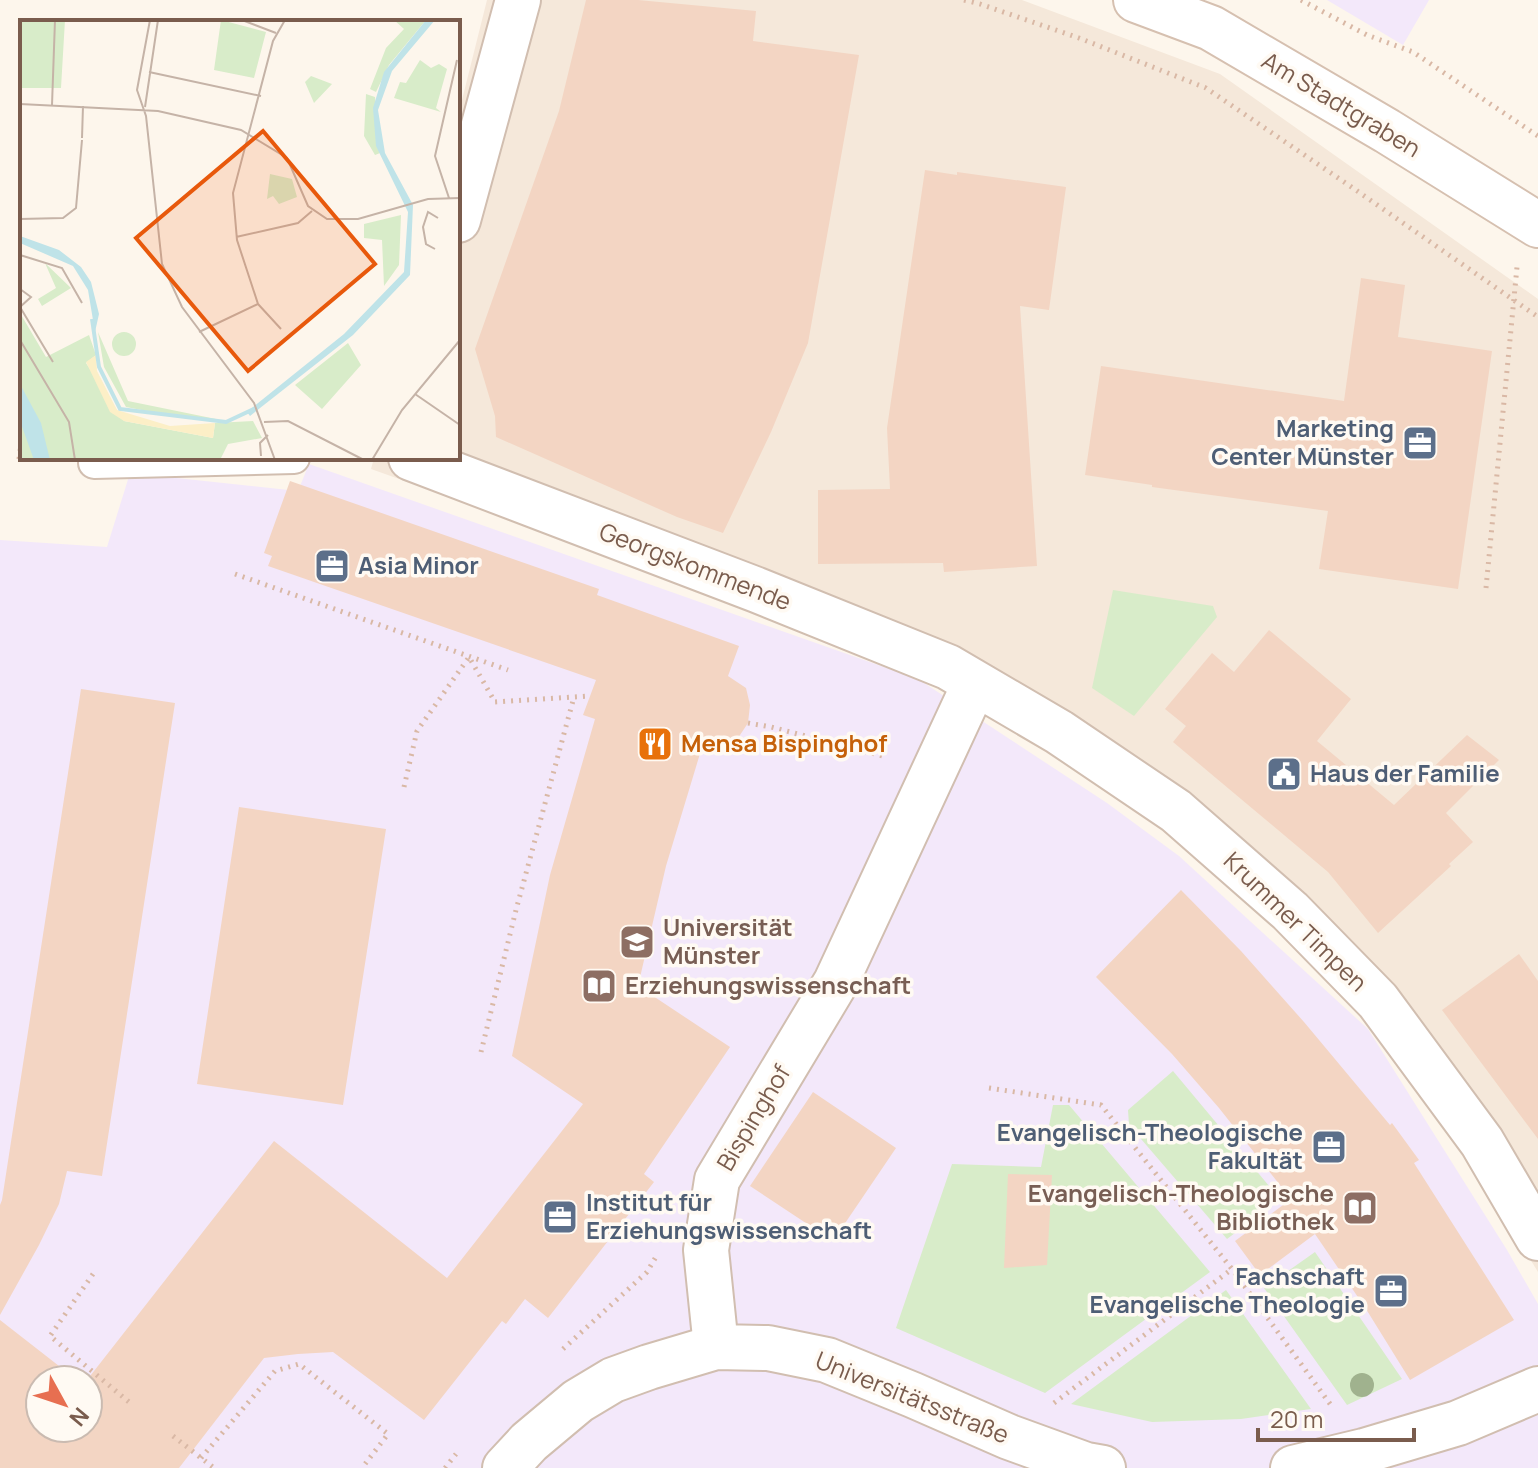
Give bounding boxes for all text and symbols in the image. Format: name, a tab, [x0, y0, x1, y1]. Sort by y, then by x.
inset map	[20, 20, 460, 460]
street label: Am Stadtgraben	[1256, 43, 1427, 164]
place label: Marketing Center Münster	[1211, 411, 1394, 472]
office icon: Marketing Center Münster	[1401, 424, 1439, 462]
street label: Georgskommende	[595, 514, 796, 617]
office icon: Asia Minor	[313, 547, 351, 585]
place label: Asia Minor	[358, 548, 479, 581]
restaurant icon: Mensa Bispinghof	[636, 725, 674, 763]
place label: Mensa Bispinghof	[681, 726, 887, 759]
public building icon: Haus der Familie	[1265, 755, 1303, 793]
place label: Haus der Familie	[1310, 756, 1500, 789]
street label: Krummer Timpen	[1217, 844, 1375, 998]
place label: Universität Münster	[663, 910, 793, 971]
school or university icon: Universität Münster	[618, 923, 656, 961]
library icon: Erziehungswissenschaft	[580, 967, 618, 1005]
place label: Erziehungswissenschaft	[625, 968, 911, 1001]
street label: Bispinghof	[708, 1058, 798, 1176]
place label: Evangelisch-Theologische Fakultät	[997, 1115, 1303, 1176]
office icon: Evangelisch-Theologische Fakultät	[1310, 1128, 1348, 1166]
place label: Evangelisch-Theologische Bibliothek	[1028, 1176, 1335, 1237]
place label: Institut für Erziehungswissenschaft	[586, 1185, 872, 1246]
library icon: Evangelisch-Theologische Bibliothek	[1341, 1189, 1379, 1227]
office icon: Institut für Erziehungswissenschaft	[541, 1198, 579, 1236]
place label: Fachschaft Evangelische Theologie	[1089, 1259, 1365, 1320]
office icon: Fachschaft Evangelische Theologie	[1372, 1272, 1410, 1310]
street label: Universitätsstraße	[811, 1343, 1014, 1451]
north arrow	[24, 1364, 104, 1444]
scale bar	[1258, 1392, 1414, 1442]
text: N	[63, 1401, 96, 1433]
text: 20 m	[1270, 1402, 1323, 1435]

